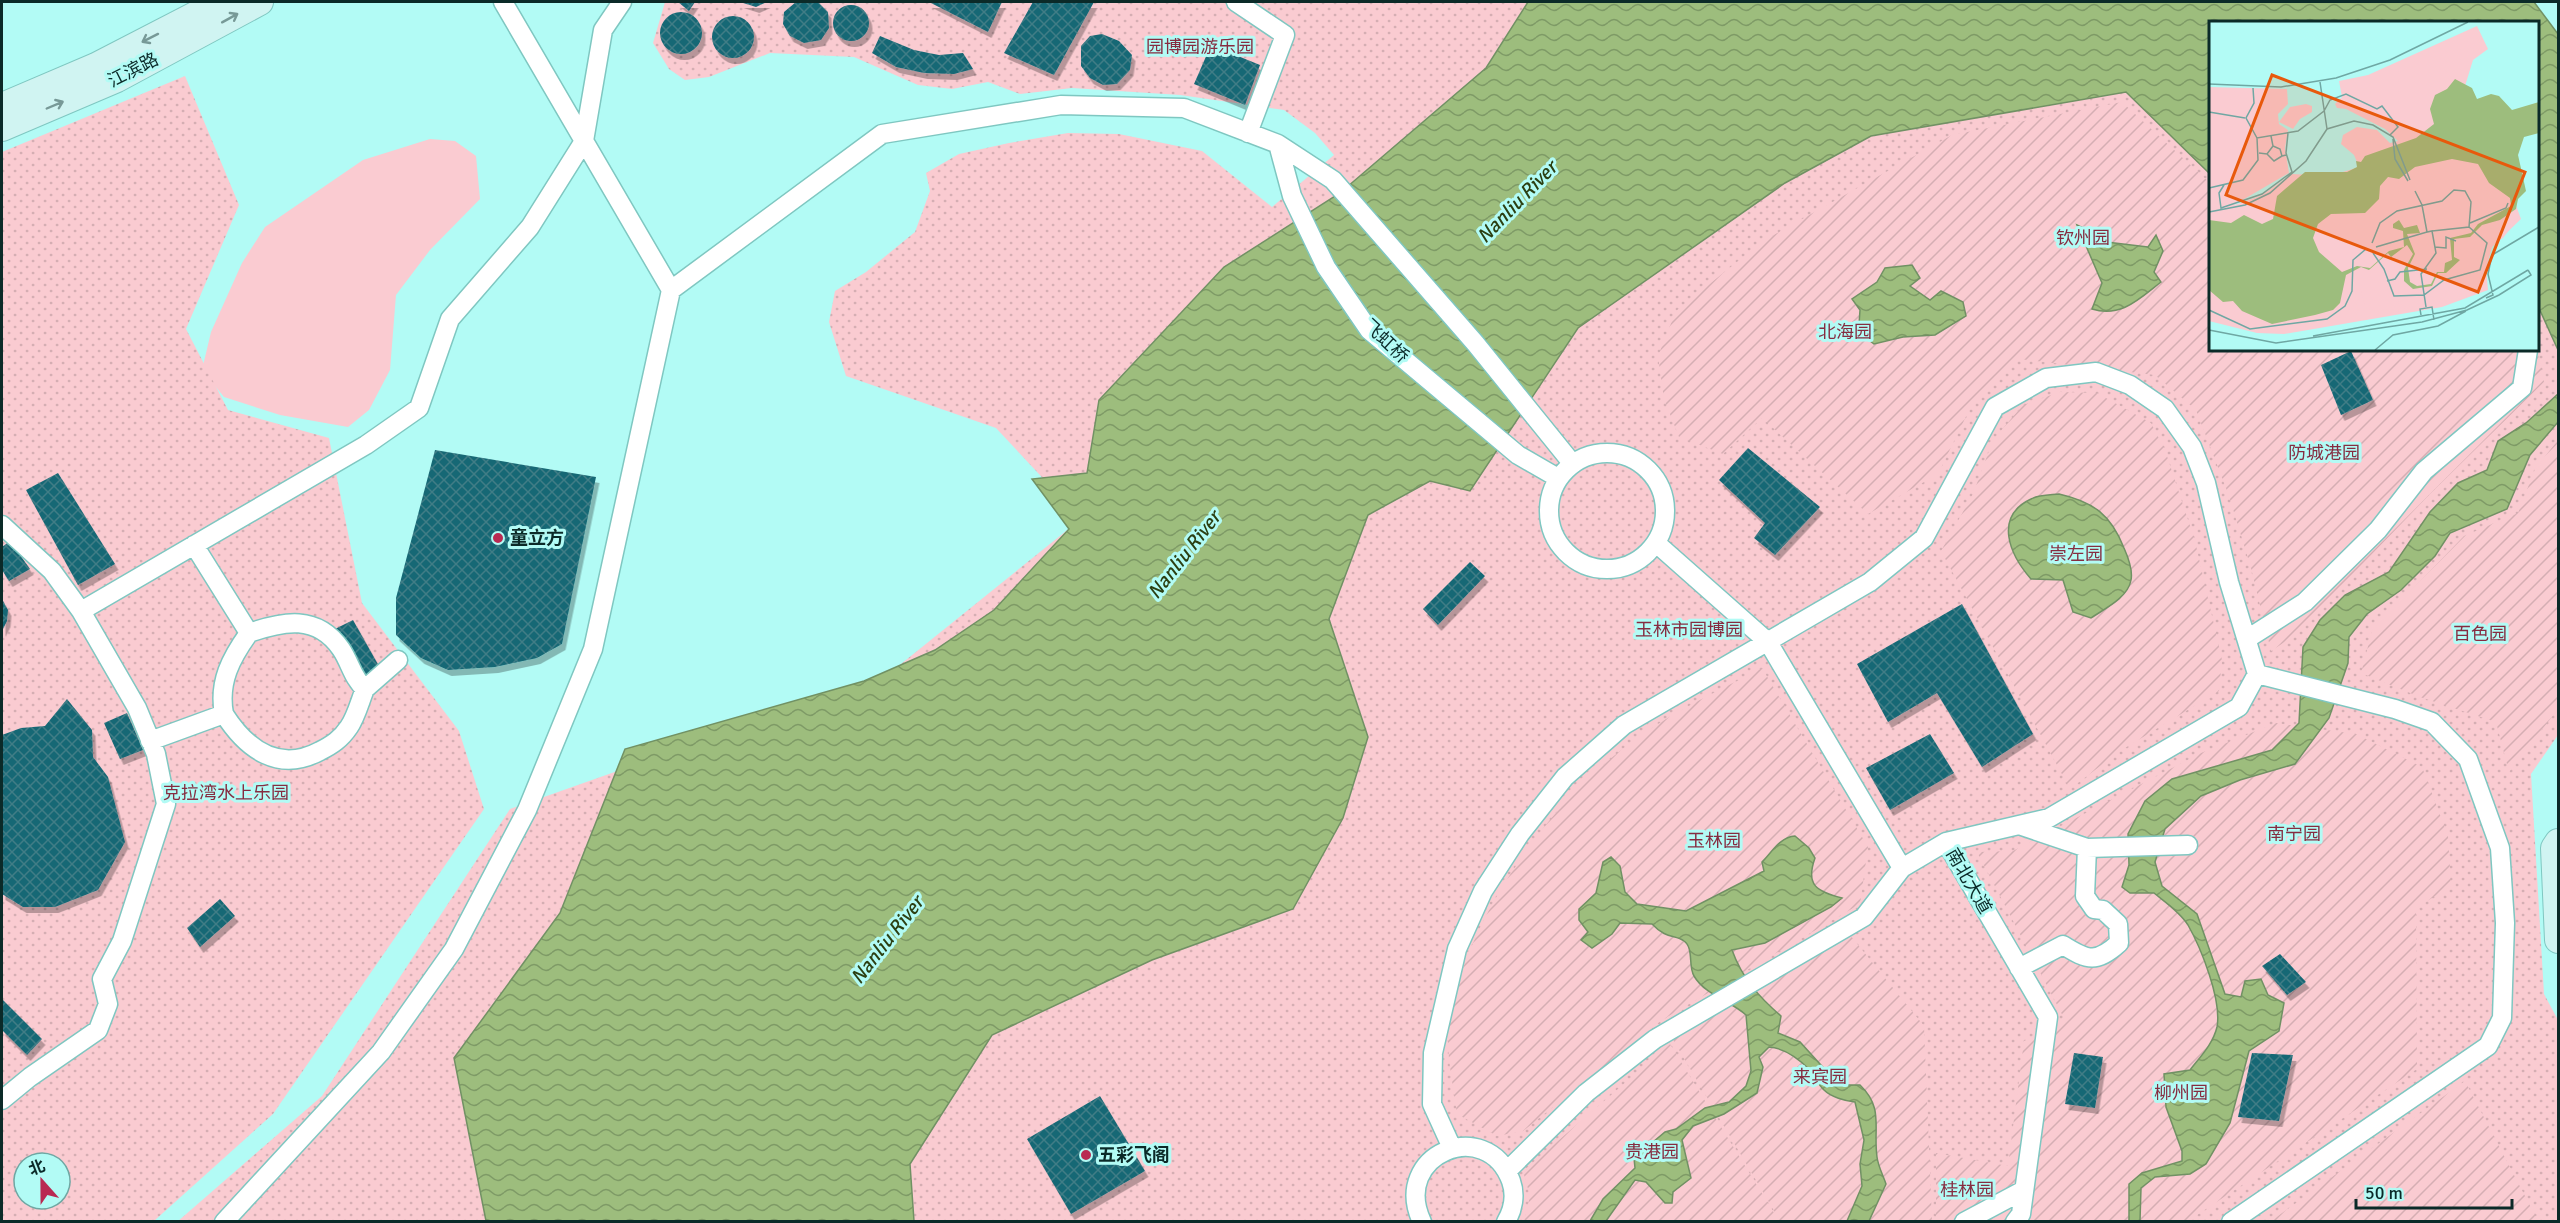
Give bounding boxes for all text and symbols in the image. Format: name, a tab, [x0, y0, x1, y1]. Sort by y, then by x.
one-way arrow	[220, 12, 238, 23]
inset map	[2209, 21, 2539, 351]
one-way arrow	[142, 32, 159, 44]
park label: 园博园游乐园	[1146, 36, 1254, 58]
street label: 江滨路	[104, 48, 162, 92]
one-way arrow	[46, 99, 64, 110]
water label: Nanliu River	[1472, 154, 1564, 248]
park label: 钦州园	[2056, 227, 2110, 249]
street label: 飞虹桥	[1359, 315, 1413, 367]
park label: 北海园	[1818, 321, 1872, 343]
park label: 防城港园	[2288, 442, 2360, 464]
water label: Nanliu River	[1142, 504, 1228, 604]
place label: 童立方	[510, 527, 564, 549]
marker: 童立方	[491, 531, 505, 545]
park label: 崇左园	[2049, 543, 2103, 565]
park label: 玉林市园博园	[1635, 619, 1743, 641]
park label: 百色园	[2453, 623, 2507, 645]
park label: 克拉湾水上乐园	[163, 782, 289, 804]
park label: 南宁园	[2267, 823, 2321, 845]
park label: 玉林园	[1687, 830, 1741, 852]
street label: 南北大道	[1941, 844, 1997, 918]
water label: Nanliu River	[845, 889, 931, 989]
park label: 来宾园	[1793, 1066, 1847, 1088]
park label: 柳州园	[2154, 1082, 2208, 1104]
park label: 贵港园	[1625, 1141, 1679, 1163]
place label: 五彩飞阁	[1098, 1144, 1170, 1166]
marker: 五彩飞阁	[1079, 1148, 1093, 1162]
north arrow	[12, 1151, 72, 1211]
text: 北	[26, 1156, 48, 1180]
scale bar	[2356, 1172, 2512, 1210]
park label: 桂林园	[1940, 1179, 1994, 1201]
text: 50 m	[2365, 1182, 2403, 1204]

